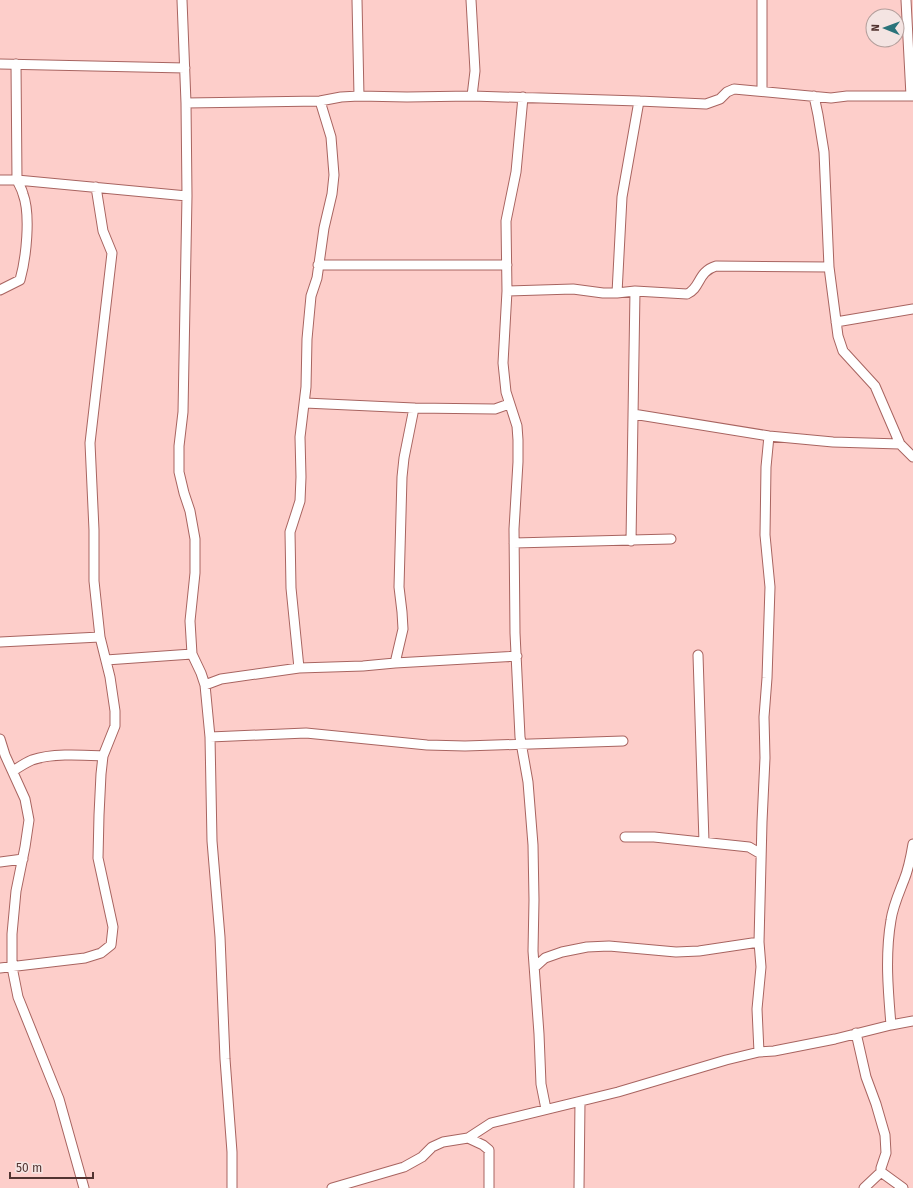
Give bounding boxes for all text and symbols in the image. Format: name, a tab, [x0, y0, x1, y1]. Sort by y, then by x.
north arrow	[865, 8, 905, 48]
text: N	[869, 24, 882, 32]
scale bar	[10, 1154, 93, 1180]
text: 50 m	[16, 1161, 42, 1175]

